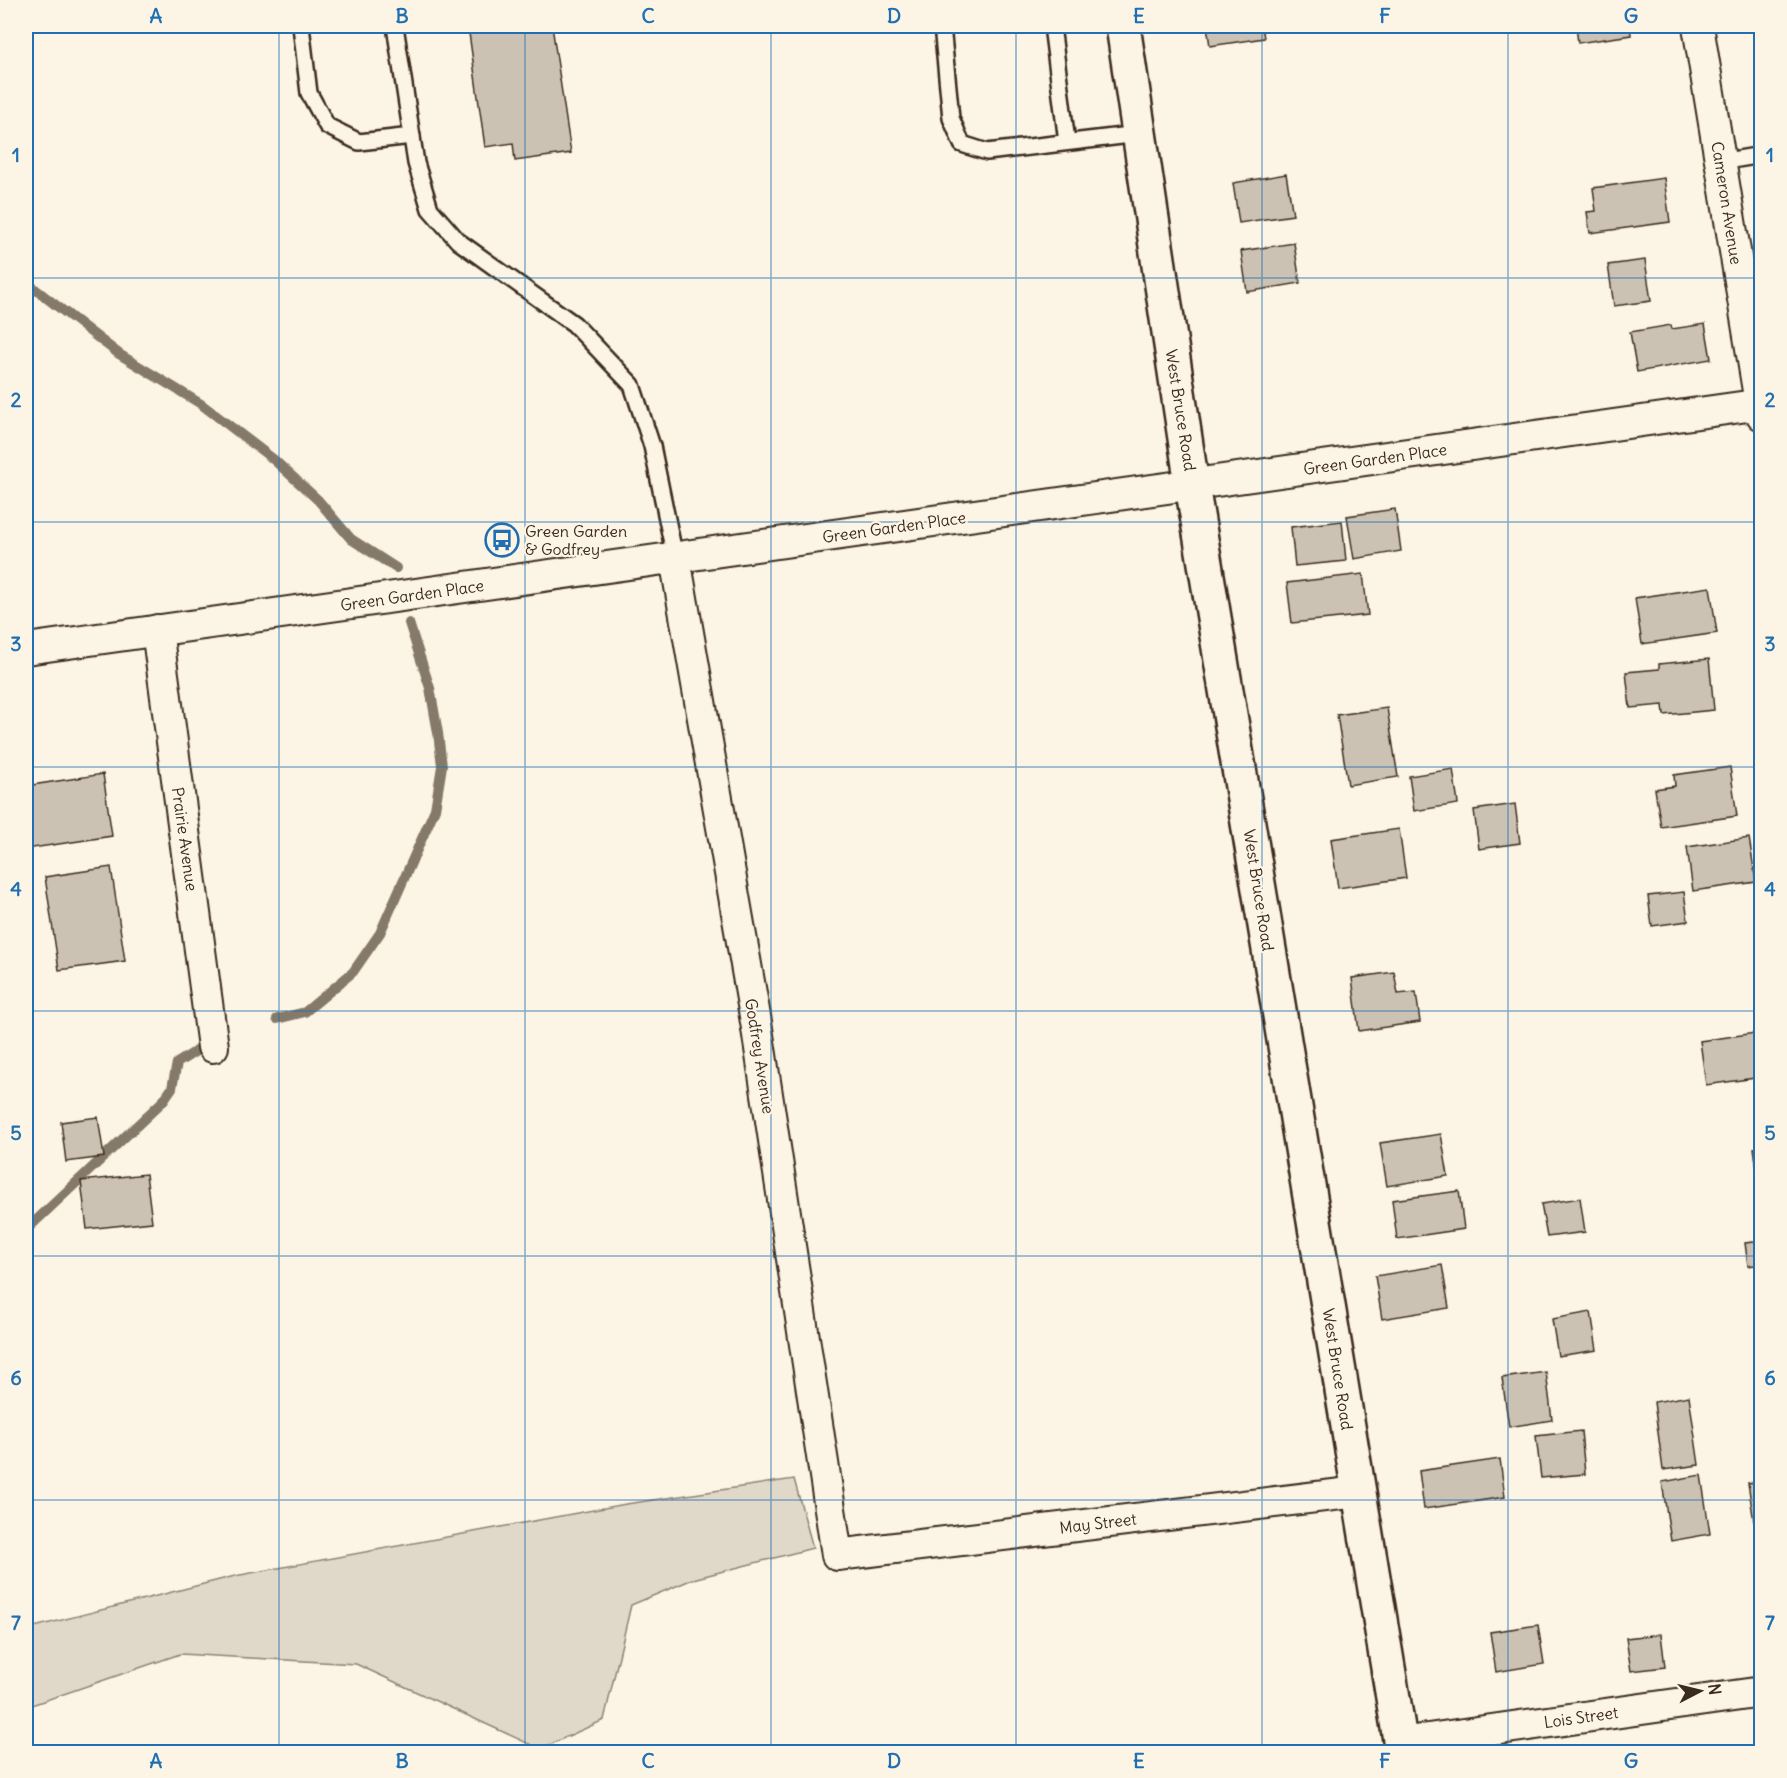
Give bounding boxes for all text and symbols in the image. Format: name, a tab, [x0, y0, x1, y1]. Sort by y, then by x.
text: A	[150, 3, 163, 28]
text: B	[395, 3, 409, 28]
text: C	[641, 3, 655, 28]
text: D	[887, 3, 901, 28]
text: E	[1133, 3, 1145, 28]
text: F	[1379, 3, 1391, 28]
text: G	[1624, 3, 1638, 28]
street label: Cameron Avenue	[1707, 140, 1747, 266]
text: 1	[12, 142, 20, 167]
text: 1	[1766, 142, 1774, 167]
street label: West Bruce Road	[1161, 348, 1201, 472]
text: 2	[11, 387, 22, 412]
text: 2	[1765, 387, 1776, 412]
street label: Green Garden Place	[1302, 439, 1448, 479]
street label: Green Garden Place	[821, 507, 967, 547]
place label: Green Garden & Godfrey	[525, 521, 627, 559]
bus stop icon: Green Garden & Godfrey	[484, 522, 520, 558]
street label: Green Garden Place	[339, 575, 485, 615]
text: 3	[10, 631, 22, 656]
text: 3	[1764, 631, 1776, 656]
street label: Prairie Avenue	[168, 786, 202, 892]
street label: West Bruce Road	[1239, 828, 1279, 952]
text: 4	[10, 876, 22, 901]
text: 4	[1764, 876, 1776, 901]
street label: Godfrey Avenue	[741, 997, 779, 1115]
text: 5	[10, 1120, 22, 1145]
text: 5	[1764, 1120, 1776, 1145]
street label: West Bruce Road	[1318, 1307, 1358, 1431]
text: 6	[10, 1365, 22, 1390]
text: 6	[1764, 1365, 1776, 1390]
street label: May Street	[1058, 1508, 1138, 1538]
text: 7	[11, 1610, 21, 1635]
text: 7	[1765, 1610, 1775, 1635]
north arrow	[1670, 1661, 1730, 1721]
text: N	[1704, 1682, 1725, 1696]
street label: Lois Street	[1543, 1702, 1620, 1732]
text: A	[150, 1748, 163, 1773]
text: B	[395, 1748, 409, 1773]
text: C	[641, 1748, 655, 1773]
text: D	[887, 1748, 901, 1773]
text: E	[1133, 1748, 1145, 1773]
text: F	[1379, 1748, 1391, 1773]
text: G	[1624, 1748, 1638, 1773]

